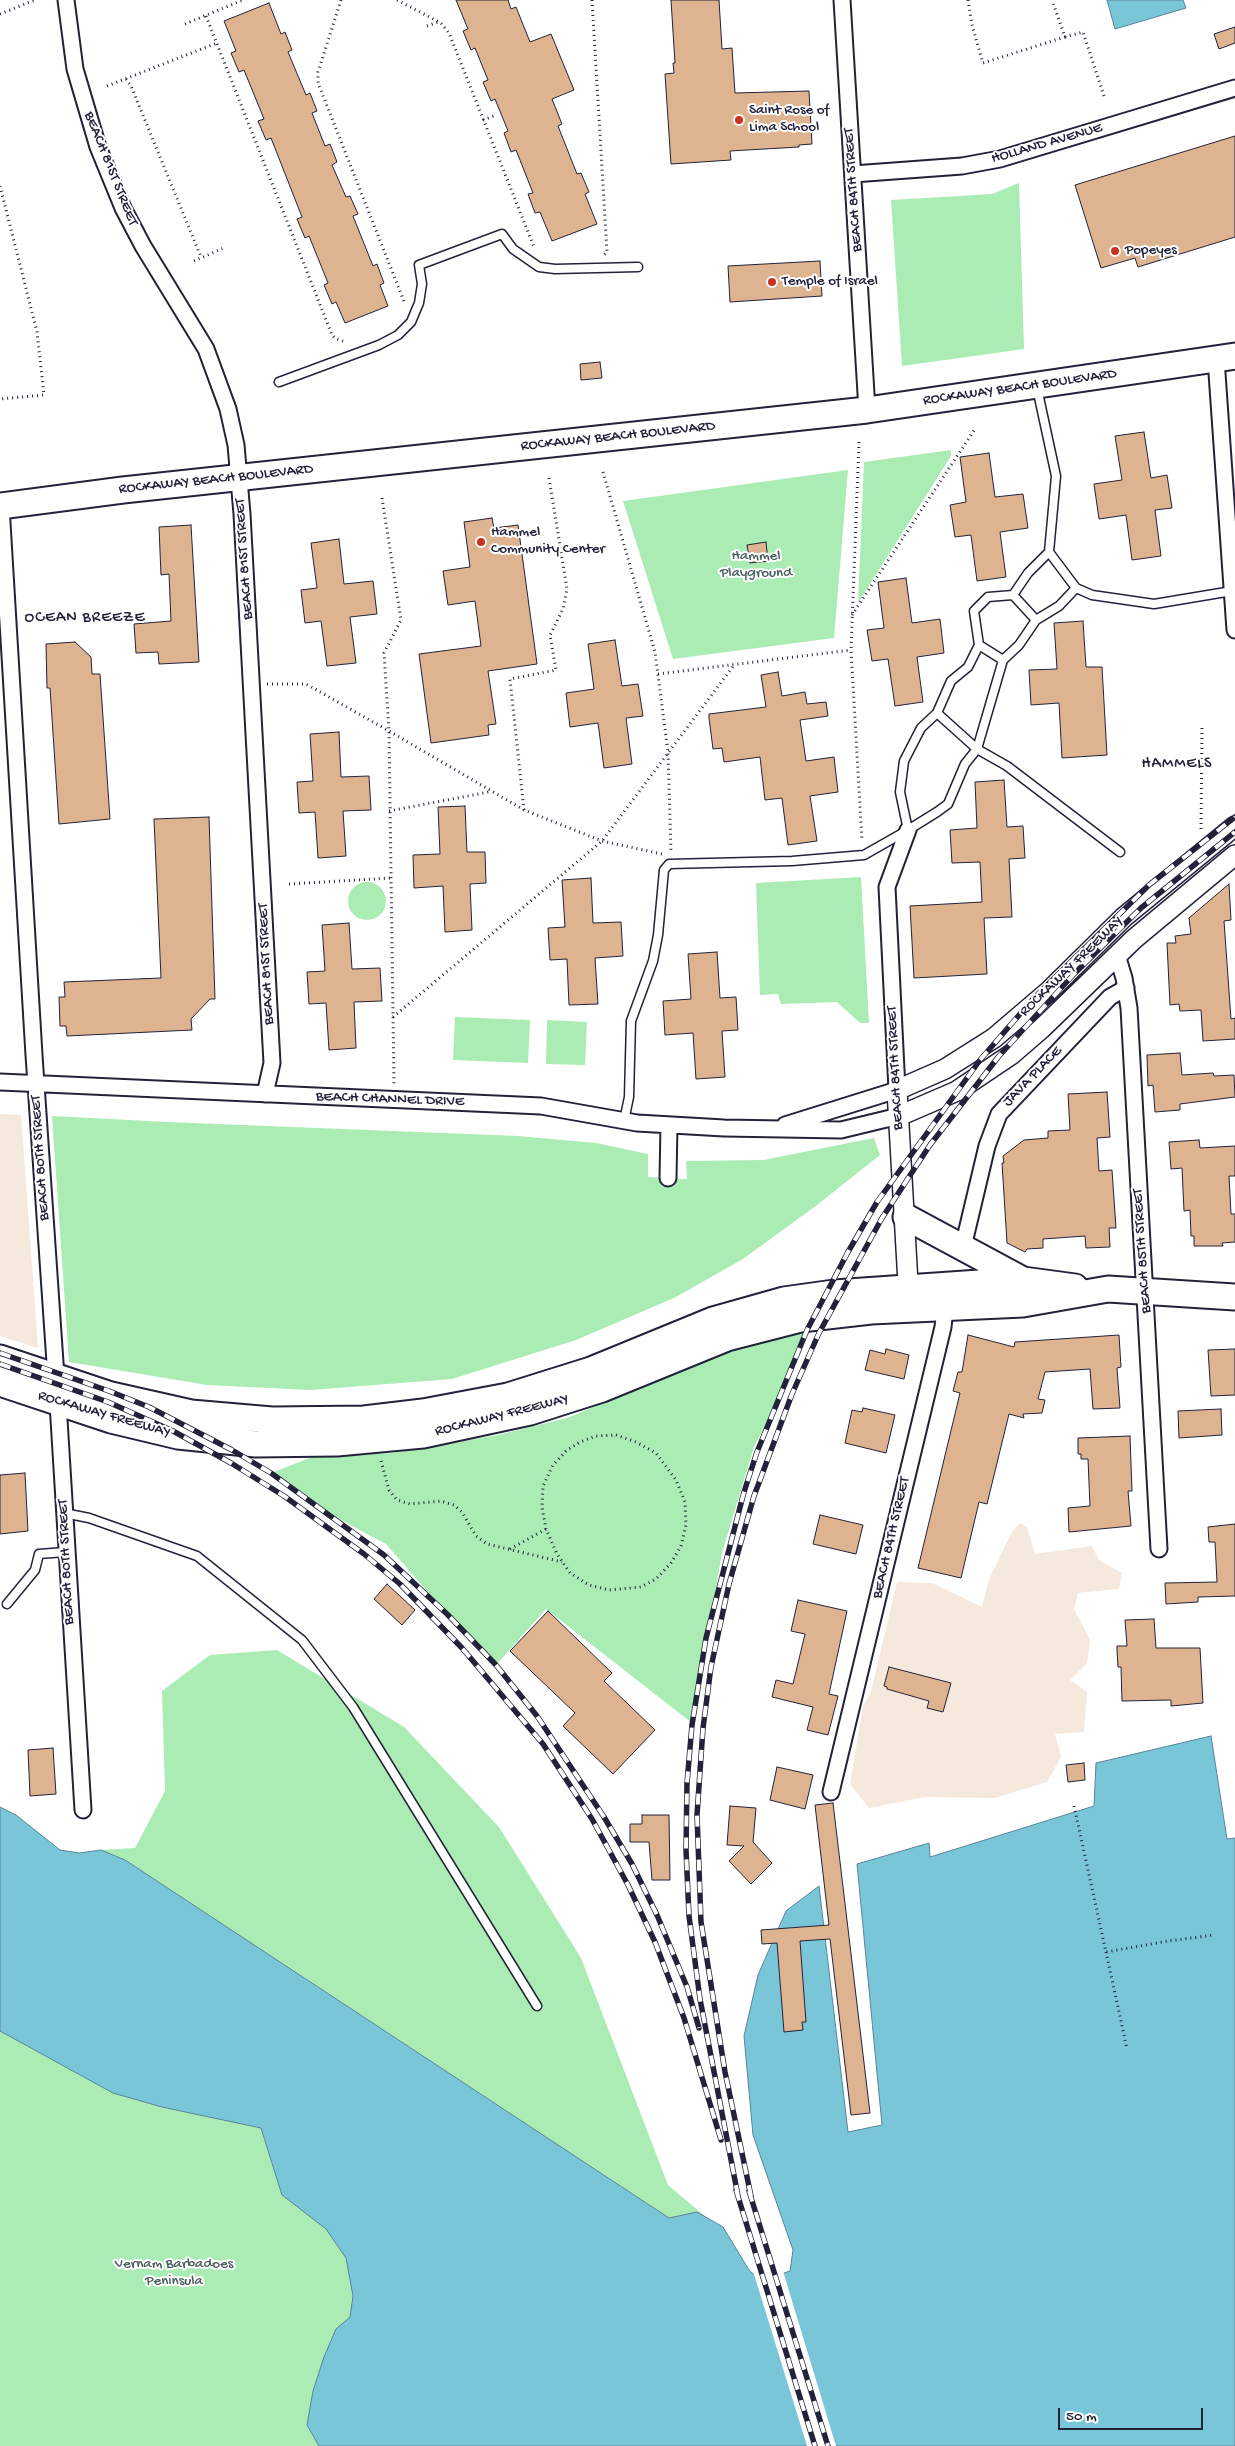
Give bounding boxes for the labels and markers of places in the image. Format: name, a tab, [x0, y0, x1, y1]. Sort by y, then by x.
place label: Saint Rose of Lima School	[749, 102, 829, 137]
marker: Saint Rose of Lima School	[733, 114, 745, 126]
place label: Popeyes	[1125, 242, 1177, 260]
marker: Popeyes	[1109, 245, 1121, 257]
place label: Temple of Israel	[782, 273, 878, 291]
marker: Temple of Israel	[766, 276, 778, 288]
place label: Hammel Community Center	[491, 524, 605, 559]
marker: Hammel Community Center	[475, 536, 487, 548]

